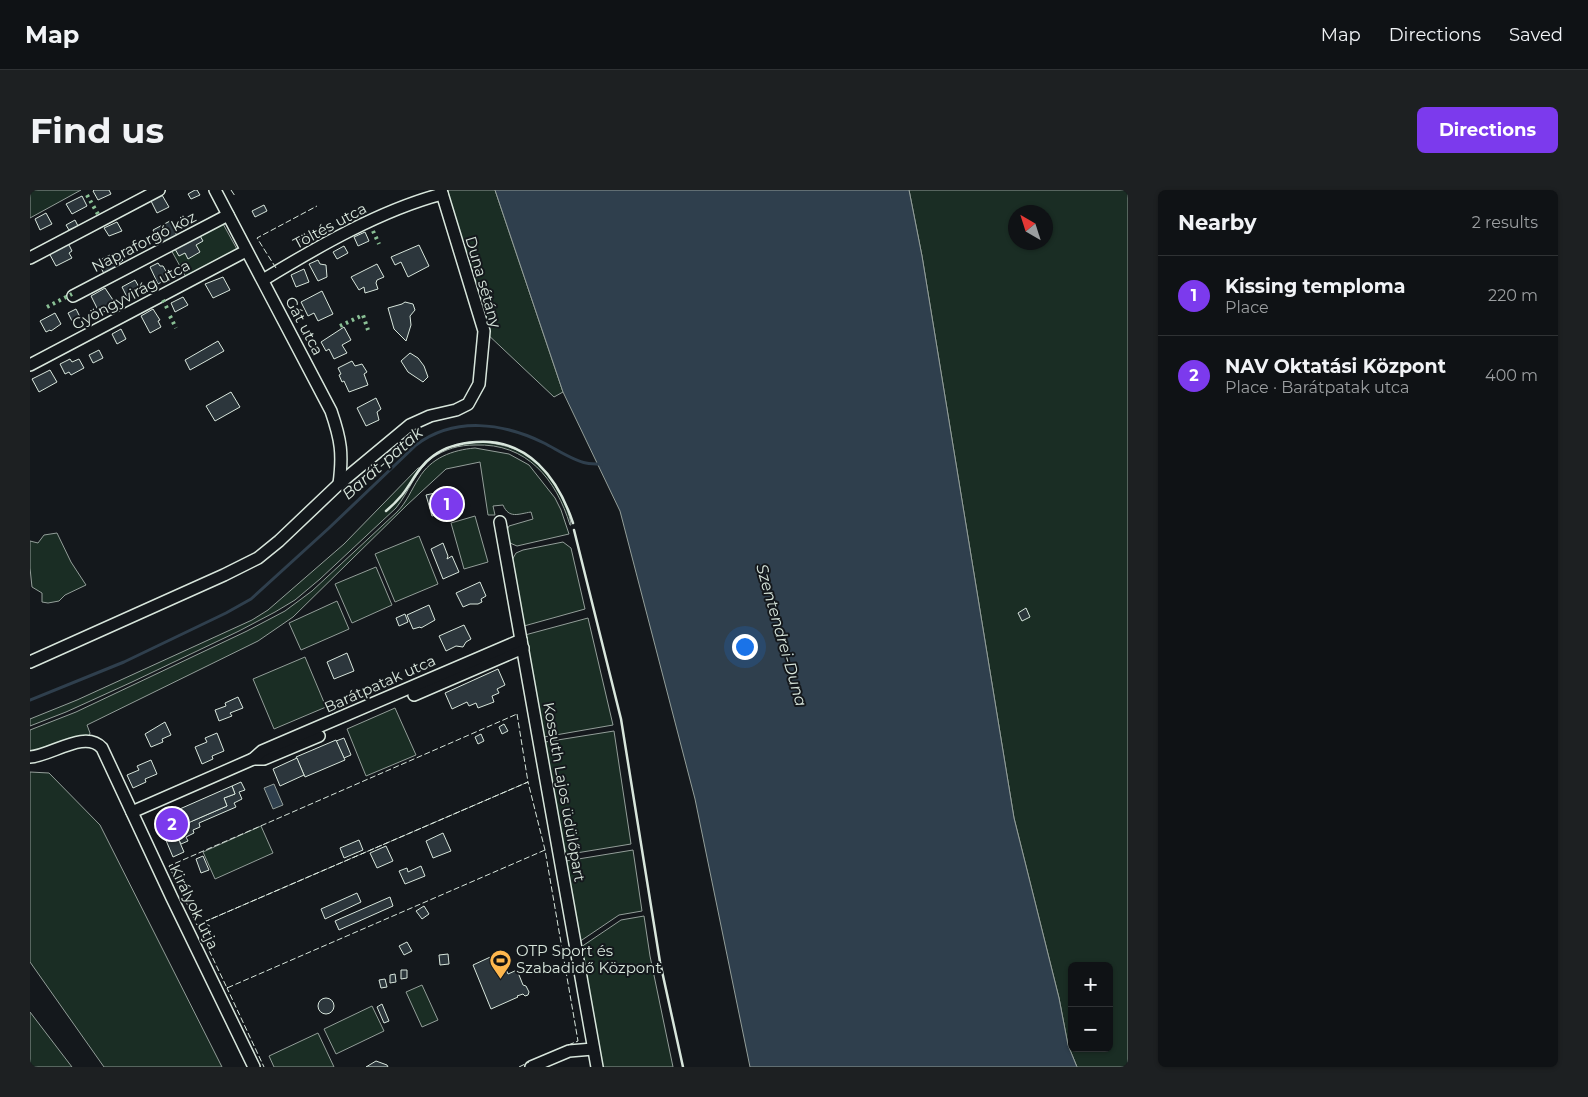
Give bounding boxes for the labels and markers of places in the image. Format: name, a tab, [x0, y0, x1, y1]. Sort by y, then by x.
pin: 1	[431, 485, 463, 523]
pin: 2	[156, 805, 188, 843]
place label: OTP Sport és Szabadidő Központ	[516, 941, 661, 977]
sports icon: OTP Sport és Szabadidő Központ	[488, 948, 512, 979]

